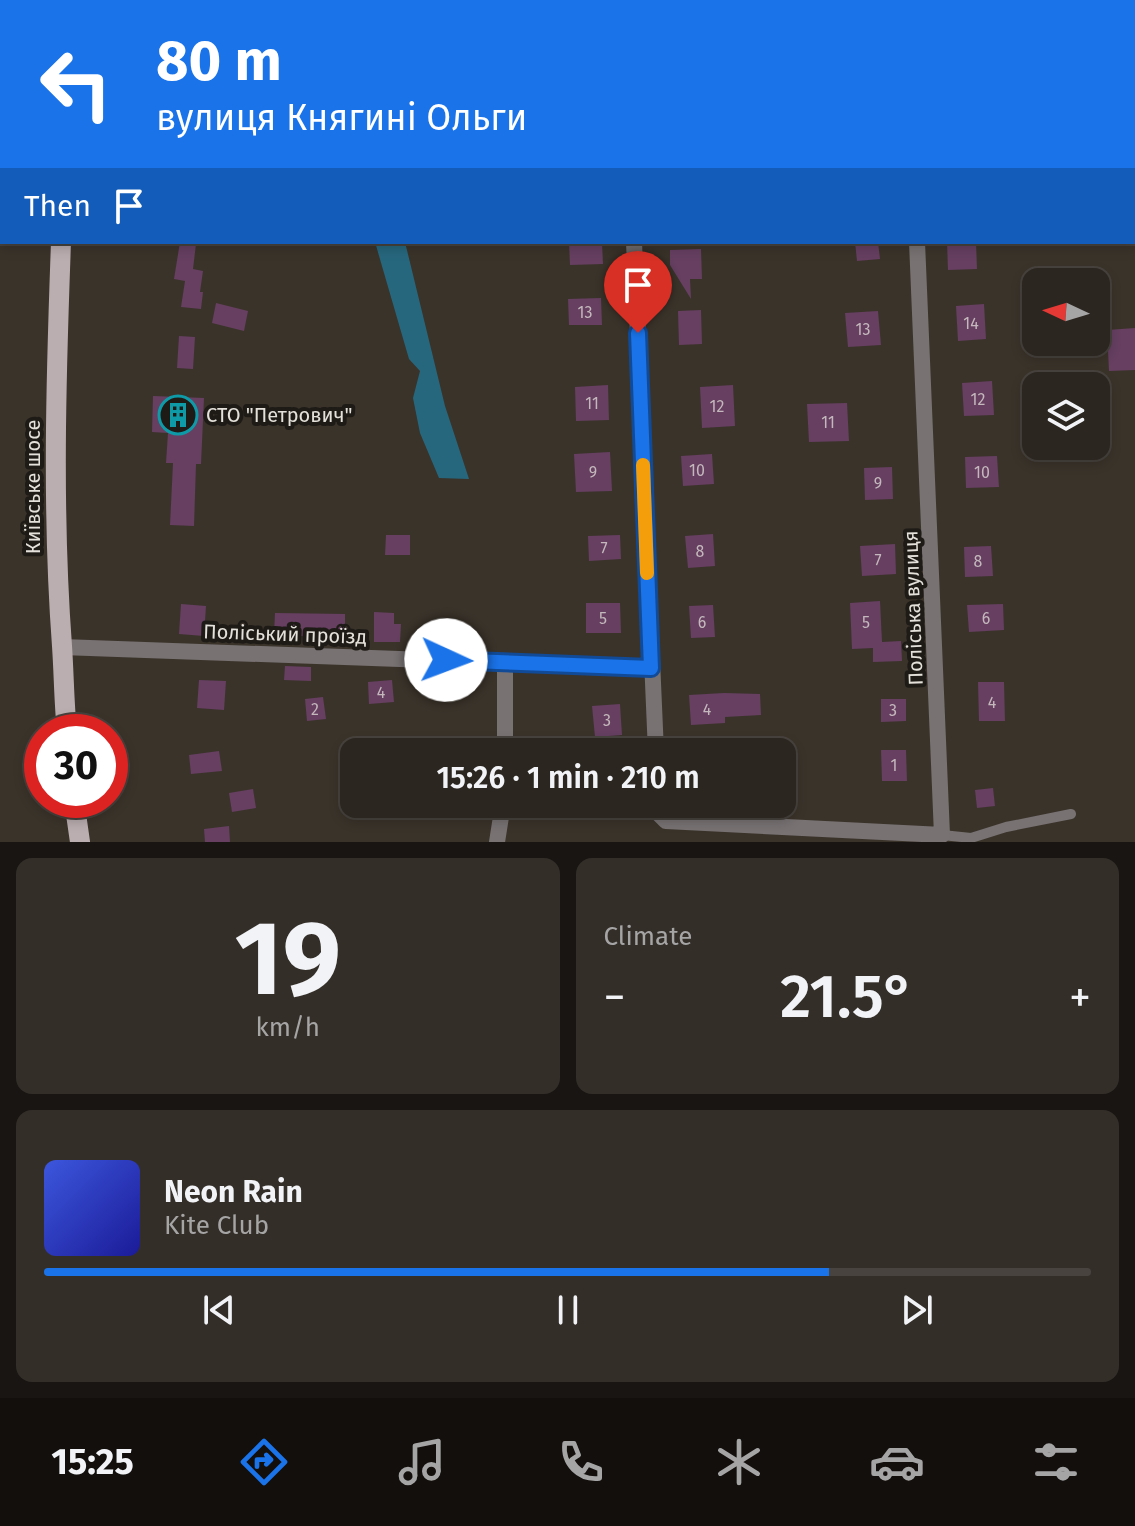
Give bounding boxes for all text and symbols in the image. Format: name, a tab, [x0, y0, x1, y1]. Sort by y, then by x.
text: 80 m	[156, 28, 282, 95]
icon: left	[24, 32, 128, 136]
text: вулиця Княгині Ольги	[156, 96, 527, 140]
icon: arrive	[107, 184, 151, 228]
text: Then	[24, 188, 91, 224]
pin	[604, 251, 672, 333]
icon: arrive	[616, 263, 660, 307]
north arrow	[1022, 268, 1110, 356]
map controls	[1022, 268, 1110, 460]
house number: 13	[578, 303, 592, 322]
house number: 14	[963, 314, 979, 333]
house number: 13	[856, 320, 870, 339]
button: layers	[1022, 372, 1110, 460]
house number: 12	[971, 390, 985, 409]
building icon: СТО "Петрович"	[157, 394, 199, 436]
house number: 11	[585, 394, 599, 413]
house number: 12	[710, 397, 724, 416]
place label: СТО "Петрович"	[206, 403, 353, 427]
house number: 11	[821, 413, 835, 432]
street label: Київське шосе	[21, 420, 45, 554]
house number: 10	[689, 461, 705, 480]
house number: 9	[589, 463, 597, 482]
house number: 10	[974, 463, 990, 482]
house number: 9	[874, 474, 882, 493]
street label: Поліська вулиця	[898, 530, 928, 686]
house number: 7	[600, 539, 608, 558]
house number: 8	[696, 542, 705, 561]
house number: 7	[874, 551, 882, 570]
house number: 8	[974, 552, 983, 571]
house number: 5	[599, 609, 607, 628]
house number: 6	[982, 609, 990, 628]
house number: 6	[698, 613, 706, 632]
house number: 5	[862, 613, 870, 632]
position arrow	[404, 618, 488, 702]
street label: Поліський проїзд	[203, 619, 367, 649]
house number: 4	[377, 683, 386, 702]
house number: 4	[988, 693, 997, 712]
house number: 2	[311, 700, 319, 719]
house number: 4	[703, 700, 712, 719]
house number: 3	[889, 701, 897, 720]
house number: 3	[603, 711, 611, 730]
speed limit sign: 30	[24, 714, 128, 818]
house number: 1	[891, 756, 897, 775]
text: 15:26 · 1 min · 210 m	[436, 760, 700, 796]
text: 19	[235, 897, 341, 1022]
text: Climate	[604, 921, 692, 952]
text: 21.5°	[780, 961, 914, 1033]
text: −	[604, 971, 626, 1024]
text: +	[1069, 971, 1091, 1024]
text: km/h	[256, 1012, 320, 1043]
text: Neon Rain	[164, 1174, 303, 1210]
text: Kite Club	[164, 1210, 269, 1241]
icon: previous	[197, 1288, 241, 1332]
icon: pause	[546, 1288, 590, 1332]
icon: next	[895, 1288, 939, 1332]
icon: directions	[236, 1434, 292, 1490]
icon: music	[394, 1434, 450, 1490]
icon: phone	[553, 1434, 609, 1490]
icon: climate	[711, 1434, 767, 1490]
icon: car	[869, 1434, 925, 1490]
icon: filters	[1028, 1434, 1084, 1490]
text: 15:25	[51, 1440, 134, 1484]

